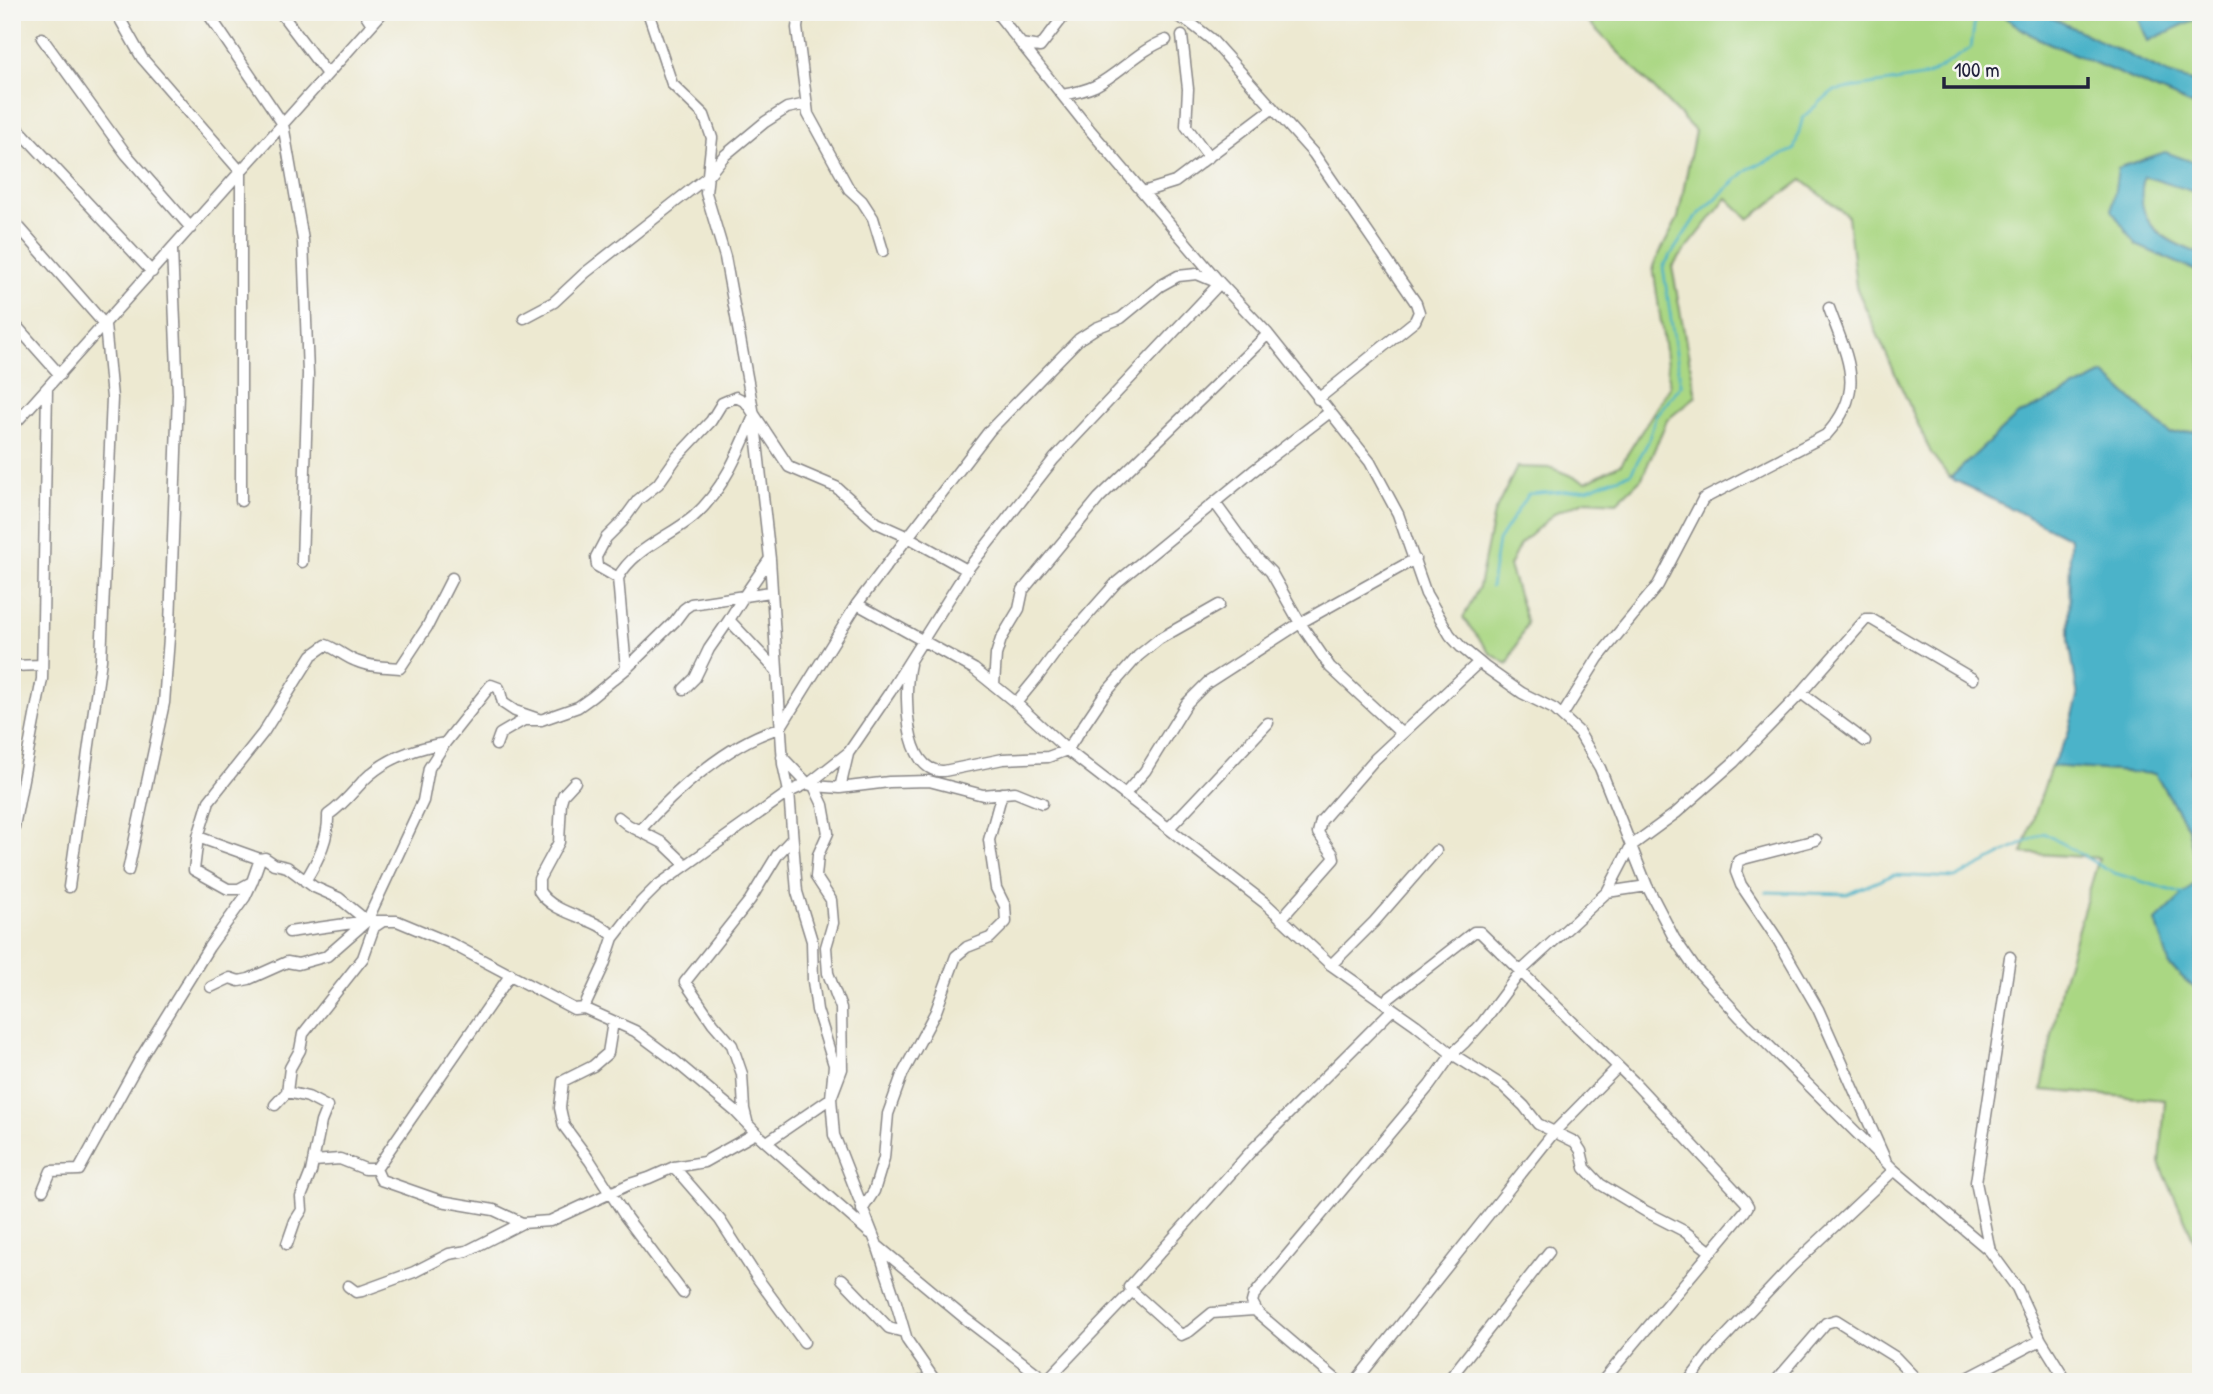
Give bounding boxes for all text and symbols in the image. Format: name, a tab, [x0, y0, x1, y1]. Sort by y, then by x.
scale bar	[1944, 46, 2087, 90]
text: 100 m	[1954, 55, 2000, 84]

